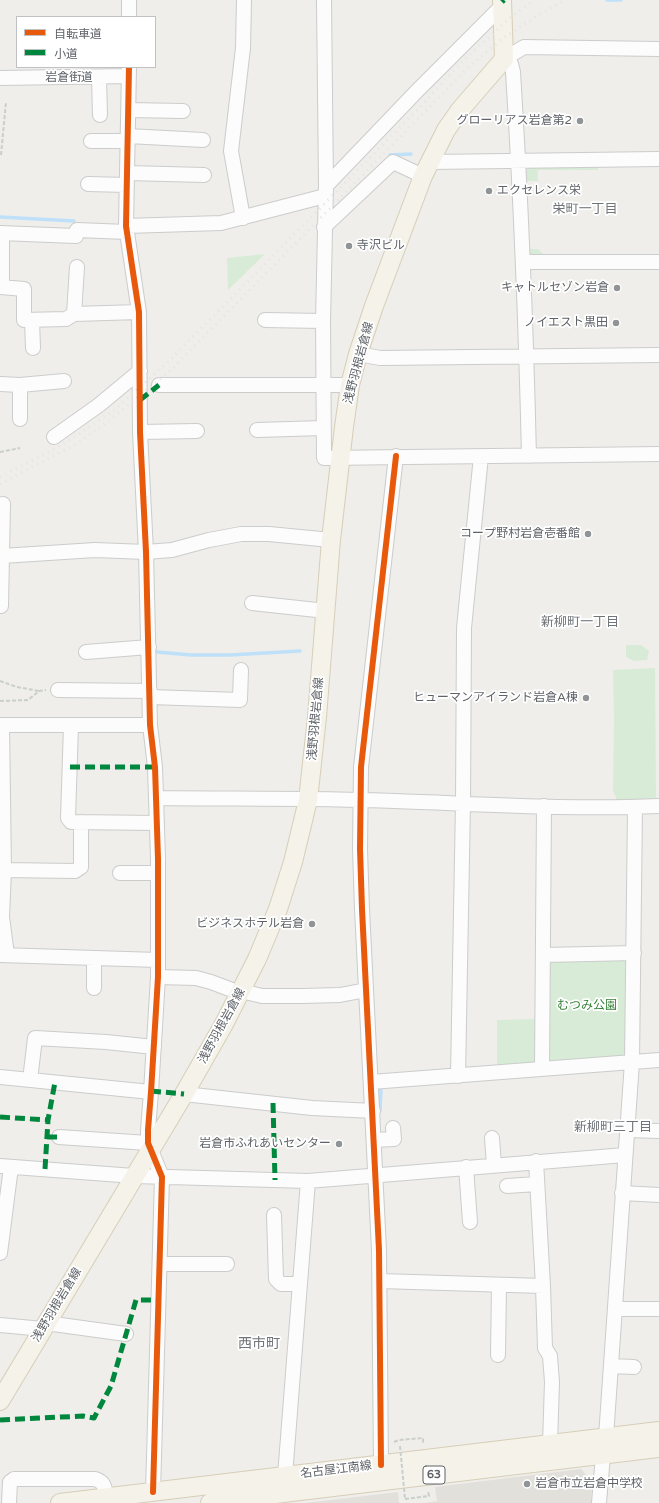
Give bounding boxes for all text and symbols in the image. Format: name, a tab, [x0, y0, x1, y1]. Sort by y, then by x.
legend	[16, 16, 156, 68]
text: 自転車道	[54, 27, 102, 41]
text: 小道	[54, 47, 78, 61]
street label: 岩倉街道	[45, 71, 93, 85]
place label: グローリアス岩倉第2	[456, 114, 572, 128]
marker: グローリアス岩倉第2	[575, 116, 585, 126]
place label: エクセレンス栄	[497, 184, 581, 198]
marker: エクセレンス栄	[484, 186, 494, 196]
district label: 栄町一丁目	[553, 202, 617, 218]
place label: 寺沢ビル	[357, 239, 405, 253]
marker: 寺沢ビル	[344, 241, 354, 251]
place label: キャトルセゾン岩倉	[501, 281, 609, 295]
marker: キャトルセゾン岩倉	[612, 283, 622, 293]
place label: ノイエスト黒田	[524, 316, 608, 330]
marker: ノイエスト黒田	[611, 318, 621, 328]
street label: 浅野羽根岩倉線	[341, 321, 377, 405]
place label: コープ野村岩倉壱番館	[460, 527, 580, 541]
marker: コープ野村岩倉壱番館	[583, 529, 593, 539]
district label: 新柳町一丁目	[541, 615, 619, 631]
street label: 浅野羽根岩倉線	[305, 677, 327, 761]
place label: ヒューマンアイランド岩倉A棟	[413, 691, 578, 705]
marker: ヒューマンアイランド岩倉A棟	[581, 693, 591, 703]
place label: ビジネスホテル岩倉	[196, 917, 304, 931]
marker: ビジネスホテル岩倉	[307, 919, 317, 929]
street label: 浅野羽根岩倉線	[195, 986, 249, 1066]
park label: むつみ公園	[557, 999, 617, 1013]
district label: 新柳町三丁目	[574, 1120, 652, 1136]
place label: 岩倉市ふれあいセンター	[199, 1137, 331, 1151]
marker: 岩倉市ふれあいセンター	[334, 1139, 344, 1149]
street label: 浅野羽根岩倉線	[29, 1265, 85, 1345]
district label: 西市町	[238, 1336, 280, 1352]
street label: 名古屋江南線	[299, 1458, 373, 1482]
road number: 63	[423, 1466, 445, 1484]
place label: 岩倉市立岩倉中学校	[535, 1477, 643, 1491]
marker: 岩倉市立岩倉中学校	[522, 1479, 532, 1489]

